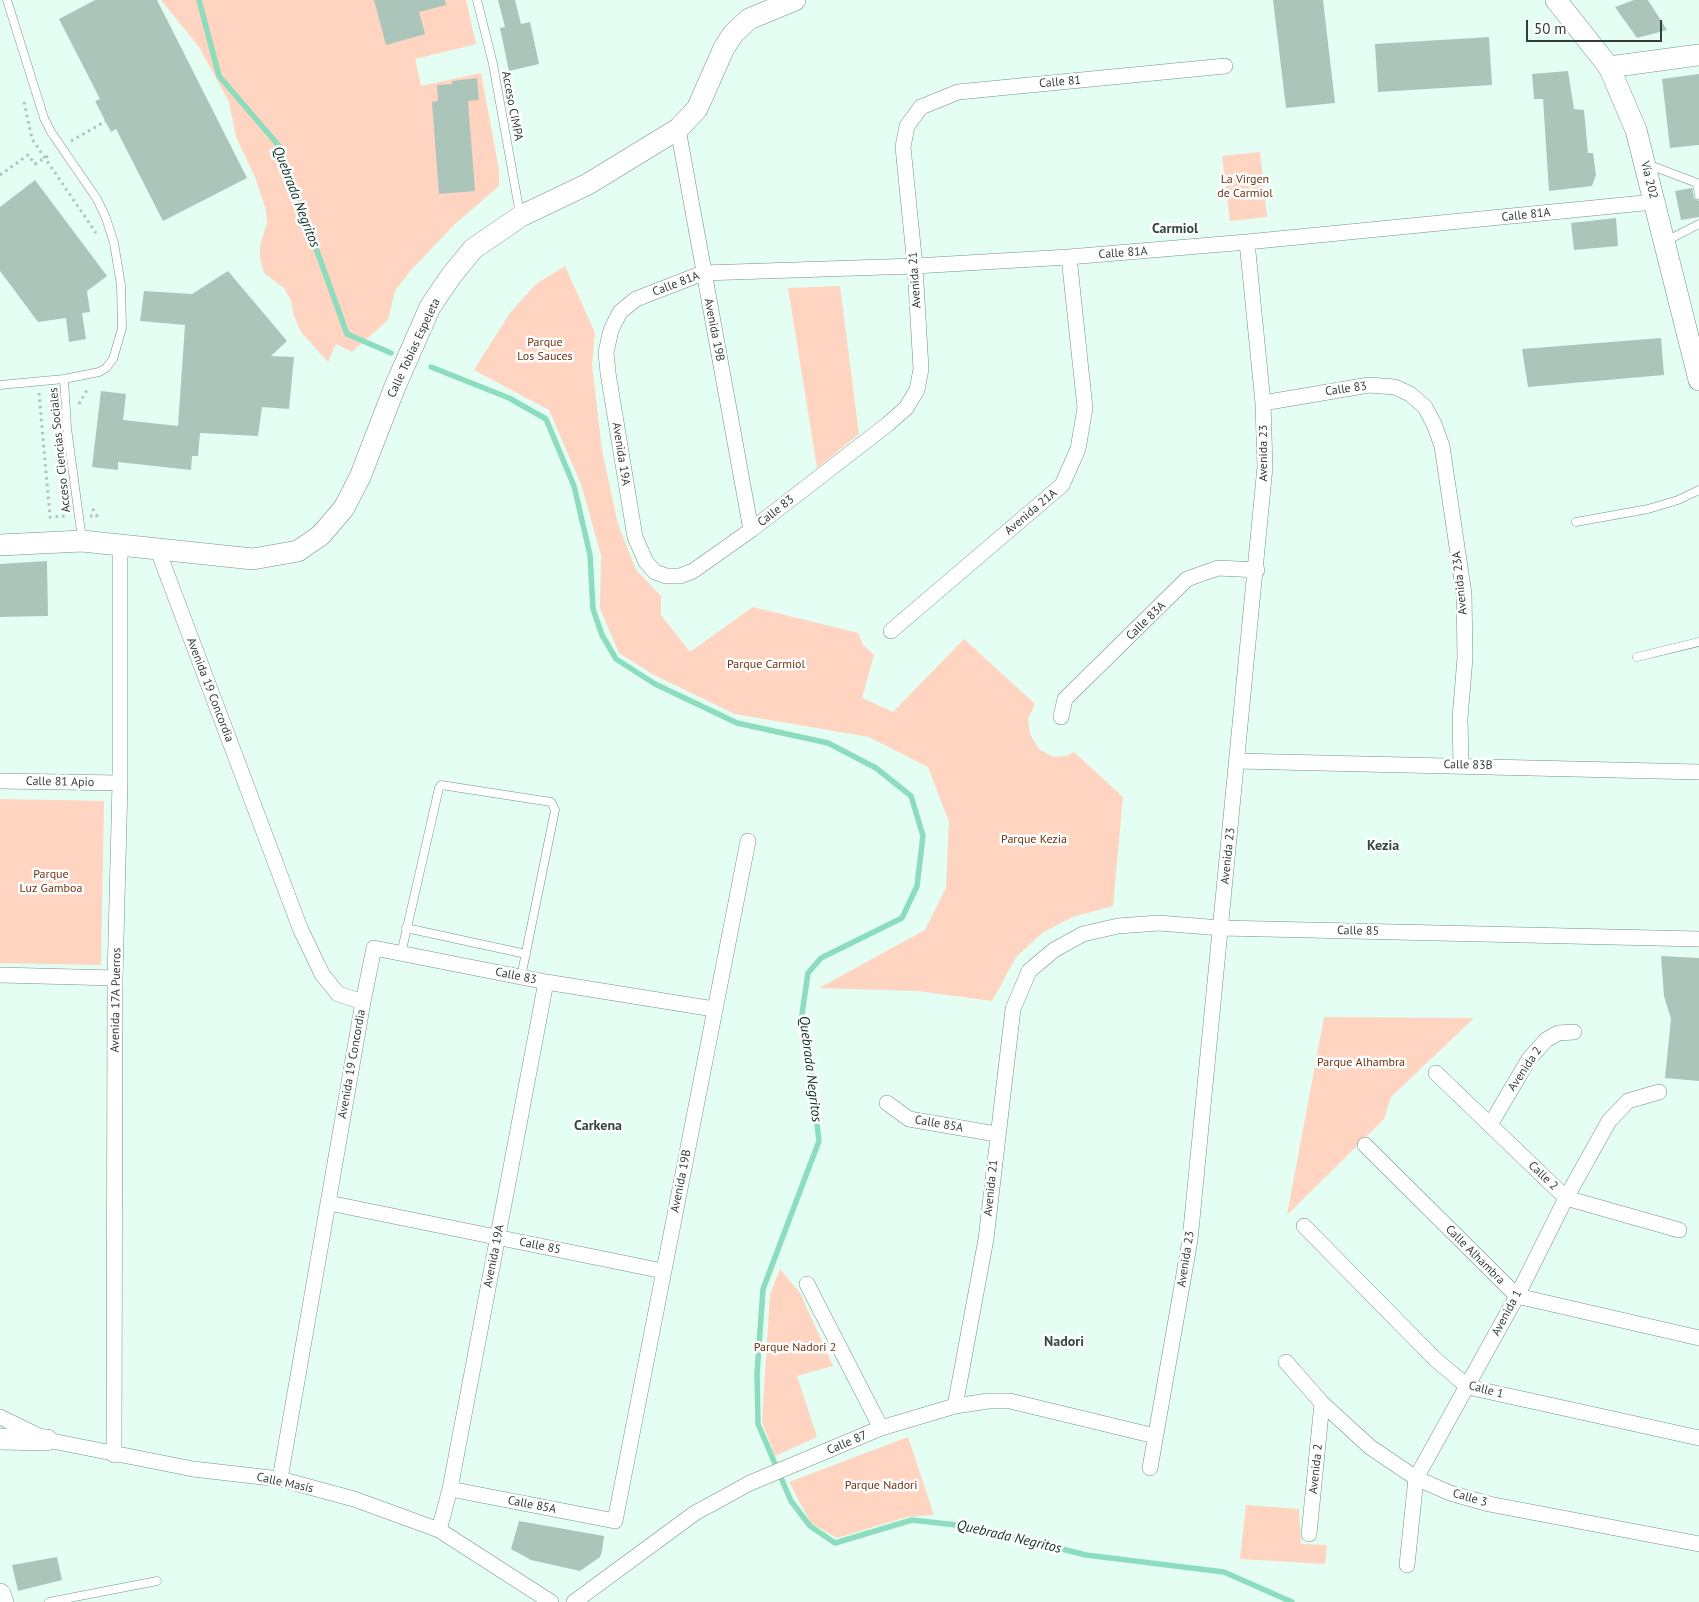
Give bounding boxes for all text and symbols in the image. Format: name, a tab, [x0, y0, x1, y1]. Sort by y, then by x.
scale bar	[1529, 10, 1665, 42]
text: 50 m	[1534, 19, 1567, 38]
street label: Acceso CIMPA	[498, 70, 526, 142]
street label: Calle 81	[1038, 73, 1082, 91]
water label: Quebrada Negritos	[269, 144, 323, 250]
street label: Vía 202	[1637, 160, 1661, 200]
park label: La Virgen de Carmiol	[1217, 173, 1273, 201]
street label: Calle 81A	[1501, 205, 1551, 225]
district label: Carmiol	[1152, 221, 1198, 237]
street label: Calle 81A	[1098, 244, 1148, 262]
street label: Avenida 21	[906, 251, 924, 309]
street label: Calle 81A	[651, 268, 701, 300]
street label: Calle Tobías Espeleta	[385, 296, 443, 400]
street label: Avenida 19B	[701, 297, 727, 363]
park label: Parque Los Sauces	[517, 336, 573, 364]
street label: Calle 83	[1324, 379, 1368, 399]
street label: Acceso Ciencias Sociales	[46, 387, 74, 513]
street label: Avenida 19A	[609, 421, 633, 487]
street label: Avenida 23	[1257, 425, 1271, 481]
street label: Avenida 21A	[1002, 486, 1060, 538]
street label: Calle 83	[755, 492, 797, 530]
street label: Avenida 23A	[1450, 551, 1470, 615]
street label: Calle 83A	[1123, 599, 1169, 643]
street label: Avenida 19 Concordia	[183, 636, 237, 744]
park label: Parque Carmiol	[727, 658, 805, 672]
street label: Calle 83B	[1443, 757, 1493, 773]
street label: Calle 81 Apio	[26, 774, 94, 790]
street label: Avenida 23	[1218, 827, 1238, 885]
park label: Parque Kezia	[1001, 833, 1067, 847]
district label: Kezia	[1367, 838, 1399, 854]
park label: Parque Luz Gamboa	[20, 868, 82, 896]
street label: Calle 85	[1337, 923, 1379, 939]
street label: Avenida 17A Puerros	[108, 947, 124, 1053]
street label: Calle 83	[494, 965, 538, 987]
street label: Avenida 19 Concordia	[335, 1008, 369, 1120]
water label: Quebrada Negritos	[795, 1015, 825, 1123]
street label: Avenida 2	[1505, 1044, 1545, 1094]
park label: Parque Alhambra	[1317, 1056, 1405, 1070]
street label: Calle 85A	[914, 1113, 964, 1135]
district label: Carkena	[574, 1118, 622, 1134]
street label: Avenida 19B	[668, 1148, 694, 1214]
street label: Avenida 21	[981, 1159, 1001, 1217]
street label: Calle 2	[1525, 1159, 1561, 1193]
street label: Calle Alhambra	[1442, 1222, 1508, 1288]
street label: Avenida 19A	[481, 1223, 507, 1289]
street label: Avenida 23	[1174, 1230, 1198, 1288]
street label: Calle 85	[518, 1235, 562, 1257]
street label: Avenida 1	[1489, 1287, 1525, 1339]
district label: Nadori	[1044, 1334, 1084, 1350]
park label: Parque Nadori 2	[754, 1341, 836, 1355]
street label: Calle 1	[1467, 1378, 1505, 1402]
street label: Calle 87	[825, 1428, 869, 1458]
street label: Avenida 2	[1306, 1443, 1326, 1495]
street label: Calle Masís	[255, 1470, 315, 1496]
park label: Parque Nadori	[845, 1479, 917, 1493]
street label: Calle 3	[1451, 1486, 1489, 1510]
street label: Calle 85A	[507, 1493, 557, 1517]
water label: Quebrada Negritos	[955, 1517, 1063, 1557]

